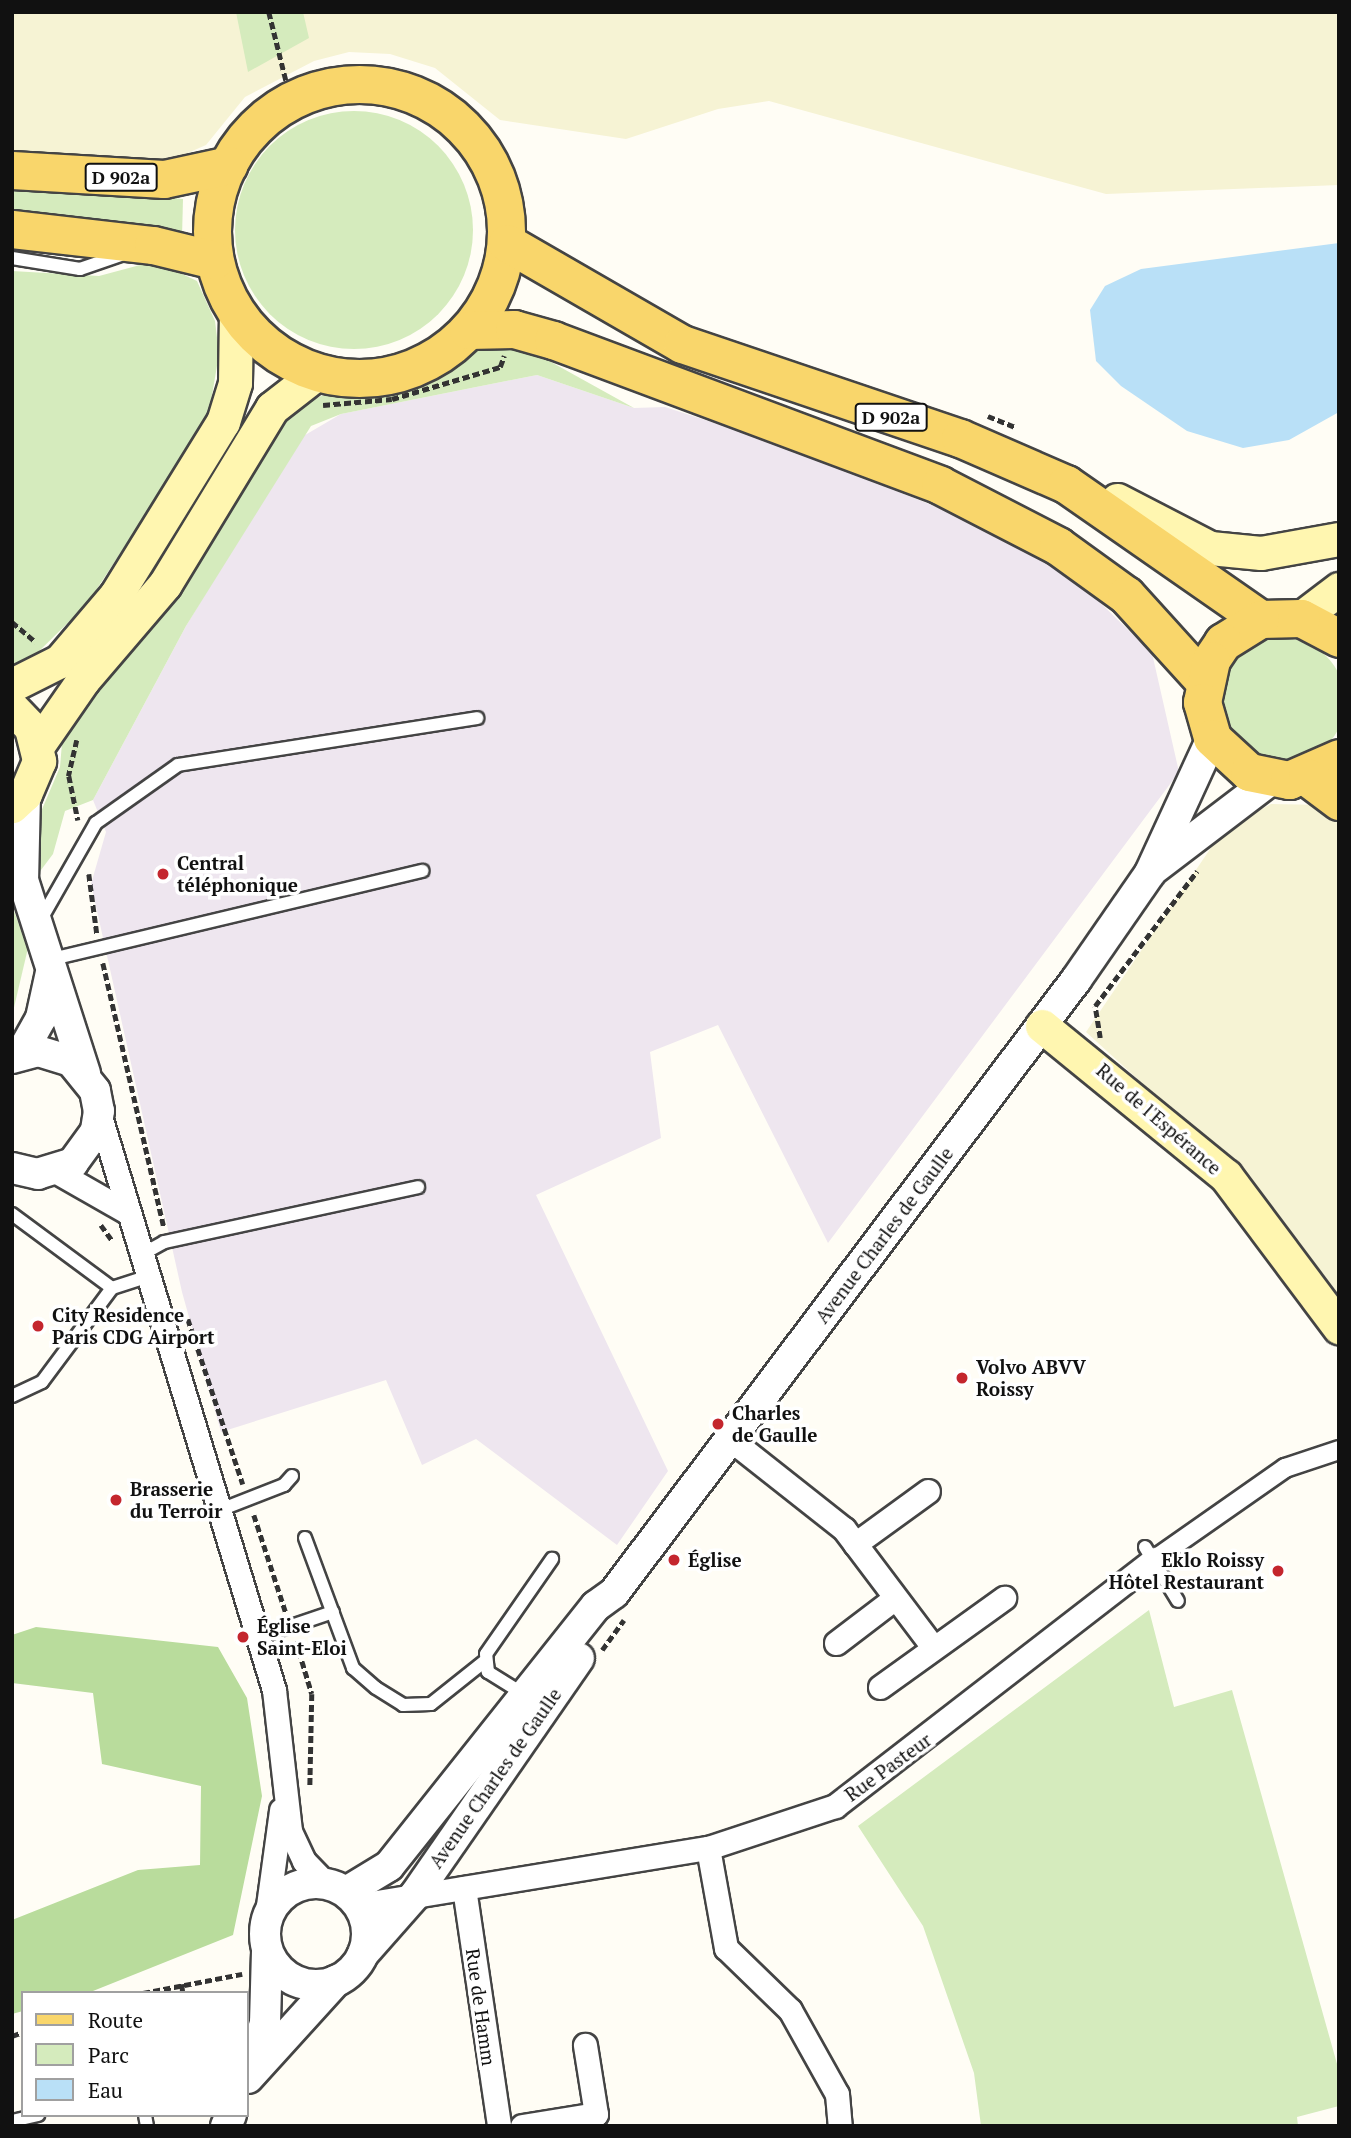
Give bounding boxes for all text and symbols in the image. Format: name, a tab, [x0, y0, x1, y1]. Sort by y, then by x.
road number: D 902a	[84, 162, 158, 192]
road number: D 902a	[854, 402, 928, 432]
place label: Central téléphonique	[177, 852, 298, 896]
marker: Central téléphonique	[155, 866, 171, 882]
street label: Rue de l'Espérance	[1092, 1059, 1226, 1179]
street label: Avenue Charles de Gaulle	[810, 1142, 958, 1328]
place label: City Residence Paris CDG Airport	[52, 1304, 215, 1348]
marker: City Residence Paris CDG Airport	[30, 1318, 46, 1334]
place label: Volvo ABVV Roissy	[976, 1356, 1086, 1400]
marker: Volvo ABVV Roissy	[954, 1370, 970, 1386]
place label: Charles de Gaulle	[732, 1402, 817, 1446]
marker: Charles de Gaulle	[710, 1416, 726, 1432]
place label: Brasserie du Terroir	[130, 1478, 222, 1522]
marker: Brasserie du Terroir	[108, 1492, 124, 1508]
place label: Église	[688, 1549, 742, 1571]
place label: Eklo Roissy Hôtel Restaurant	[1109, 1549, 1264, 1593]
marker: Église	[666, 1552, 682, 1568]
marker: Eklo Roissy Hôtel Restaurant	[1270, 1563, 1286, 1579]
place label: Église Saint-Eloi	[257, 1615, 347, 1659]
marker: Église Saint-Eloi	[235, 1629, 251, 1645]
street label: Avenue Charles de Gaulle	[424, 1684, 566, 1872]
street label: Rue Pasteur	[840, 1728, 936, 1806]
street label: Rue de Hamm	[461, 1947, 501, 2067]
legend	[21, 1991, 248, 2117]
text: Route	[88, 2006, 143, 2034]
text: Parc	[88, 2041, 129, 2069]
text: Eau	[88, 2076, 123, 2104]

